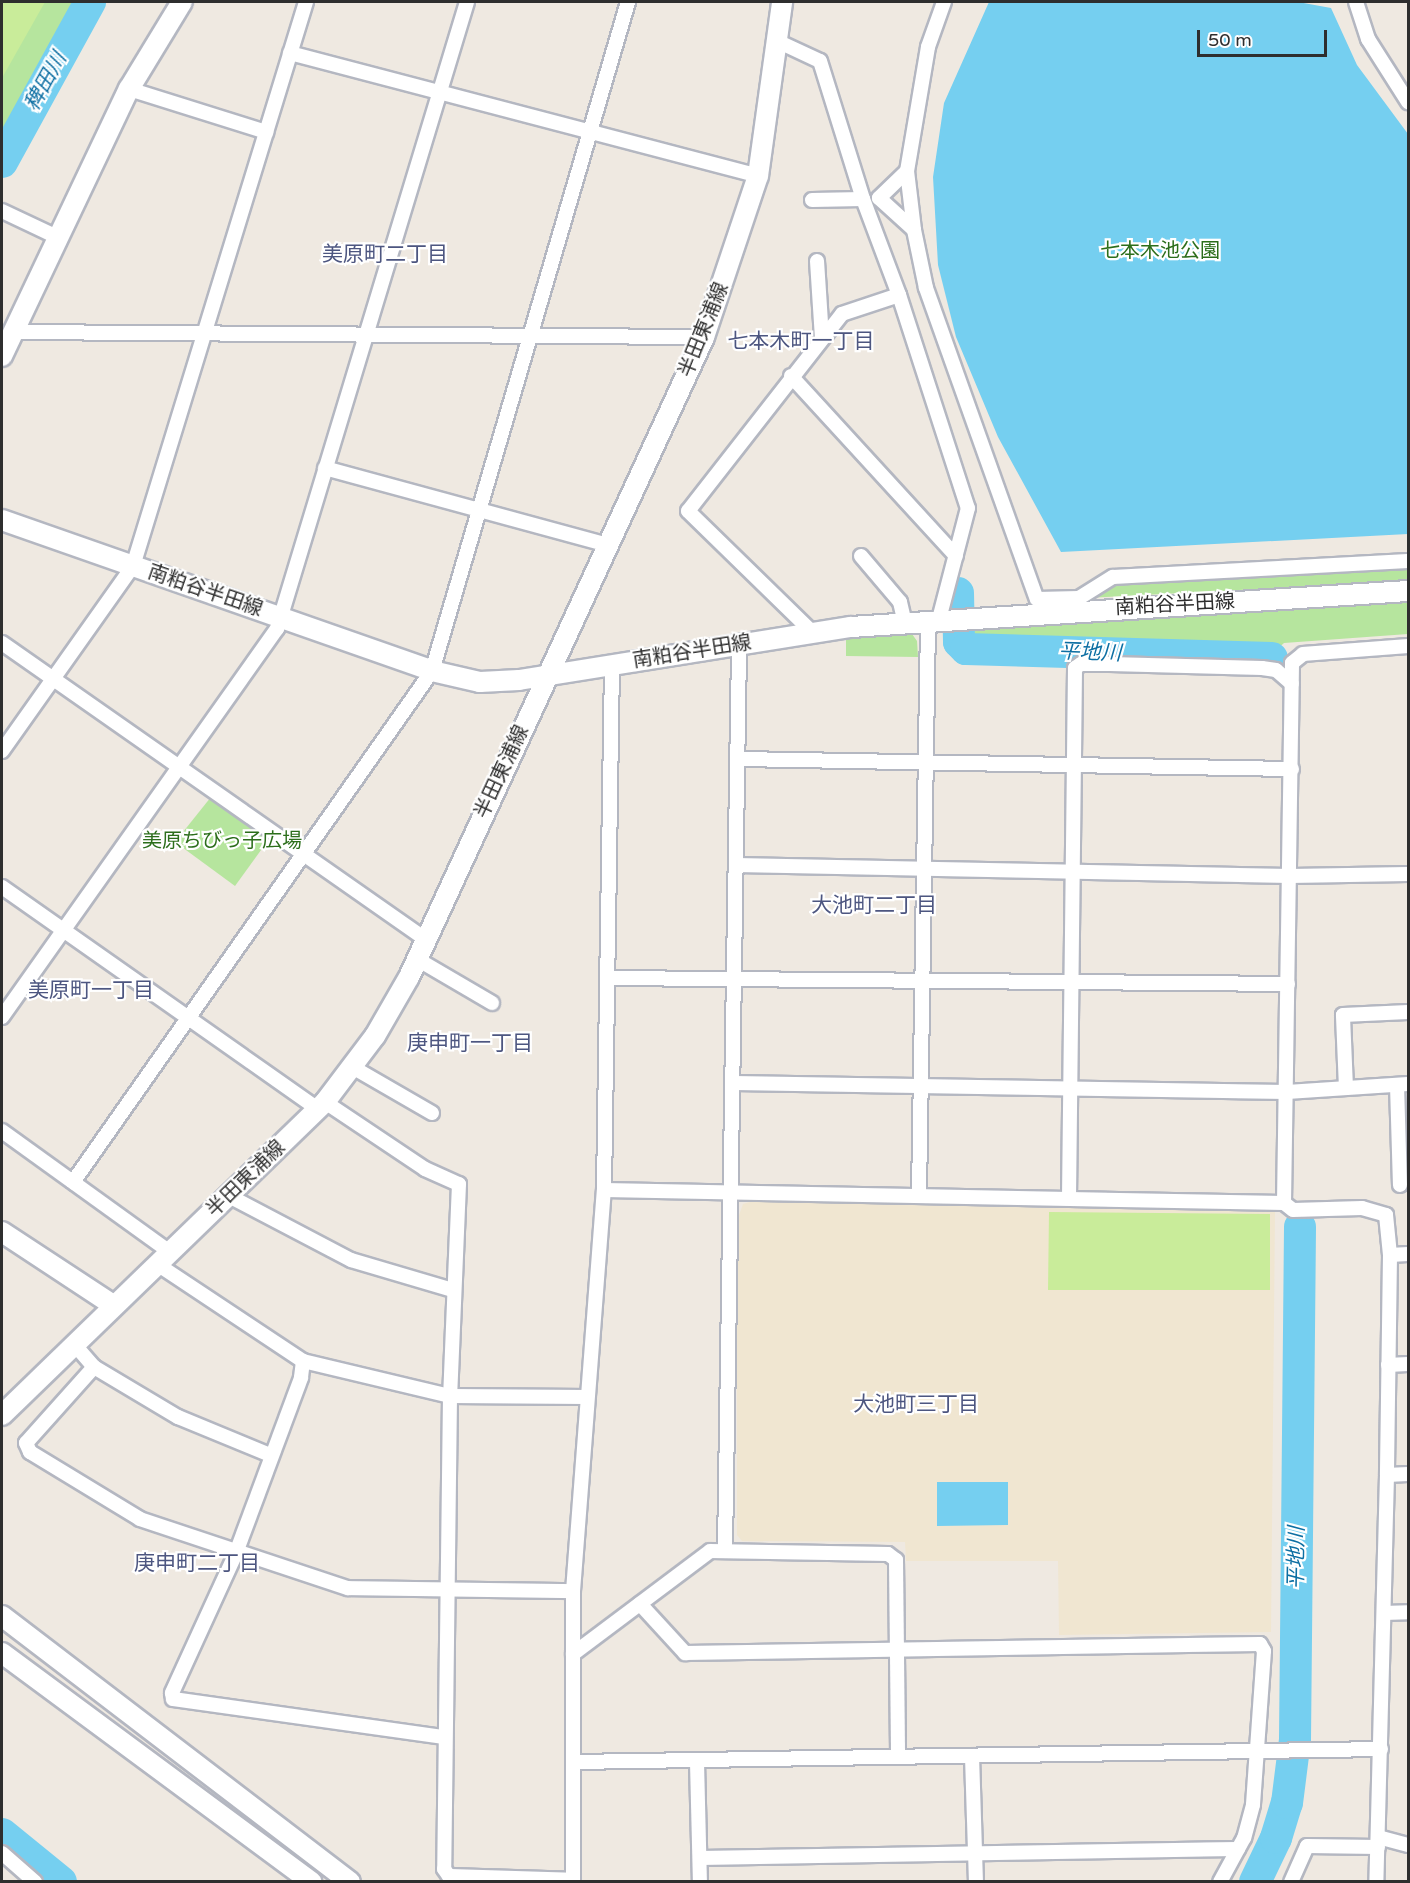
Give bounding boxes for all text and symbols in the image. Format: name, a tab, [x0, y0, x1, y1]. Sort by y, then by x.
scale bar	[1200, 18, 1330, 56]
text: 50 m	[1208, 29, 1252, 51]
water label: 稗田川	[20, 48, 72, 116]
park label: 七本木池公園	[1100, 239, 1220, 263]
district label: 美原町二丁目	[322, 242, 448, 268]
street label: 半田東浦線	[674, 279, 734, 381]
district label: 七本木町一丁目	[728, 329, 874, 355]
street label: 南粕谷半田線	[144, 560, 266, 622]
street label: 南粕谷半田線	[1114, 590, 1236, 620]
street label: 南粕谷半田線	[631, 631, 753, 673]
water label: 平地川	[1058, 639, 1122, 667]
street label: 半田東浦線	[470, 722, 534, 822]
park label: 美原ちびっ子広場	[142, 829, 302, 853]
district label: 大池町二丁目	[811, 893, 937, 919]
district label: 美原町一丁目	[28, 978, 154, 1004]
district label: 庚申町一丁目	[407, 1031, 533, 1057]
street label: 半田東浦線	[202, 1136, 290, 1222]
district label: 大池町三丁目	[853, 1392, 979, 1418]
water label: 平地川	[1284, 1526, 1310, 1590]
district label: 庚申町二丁目	[134, 1551, 260, 1577]

